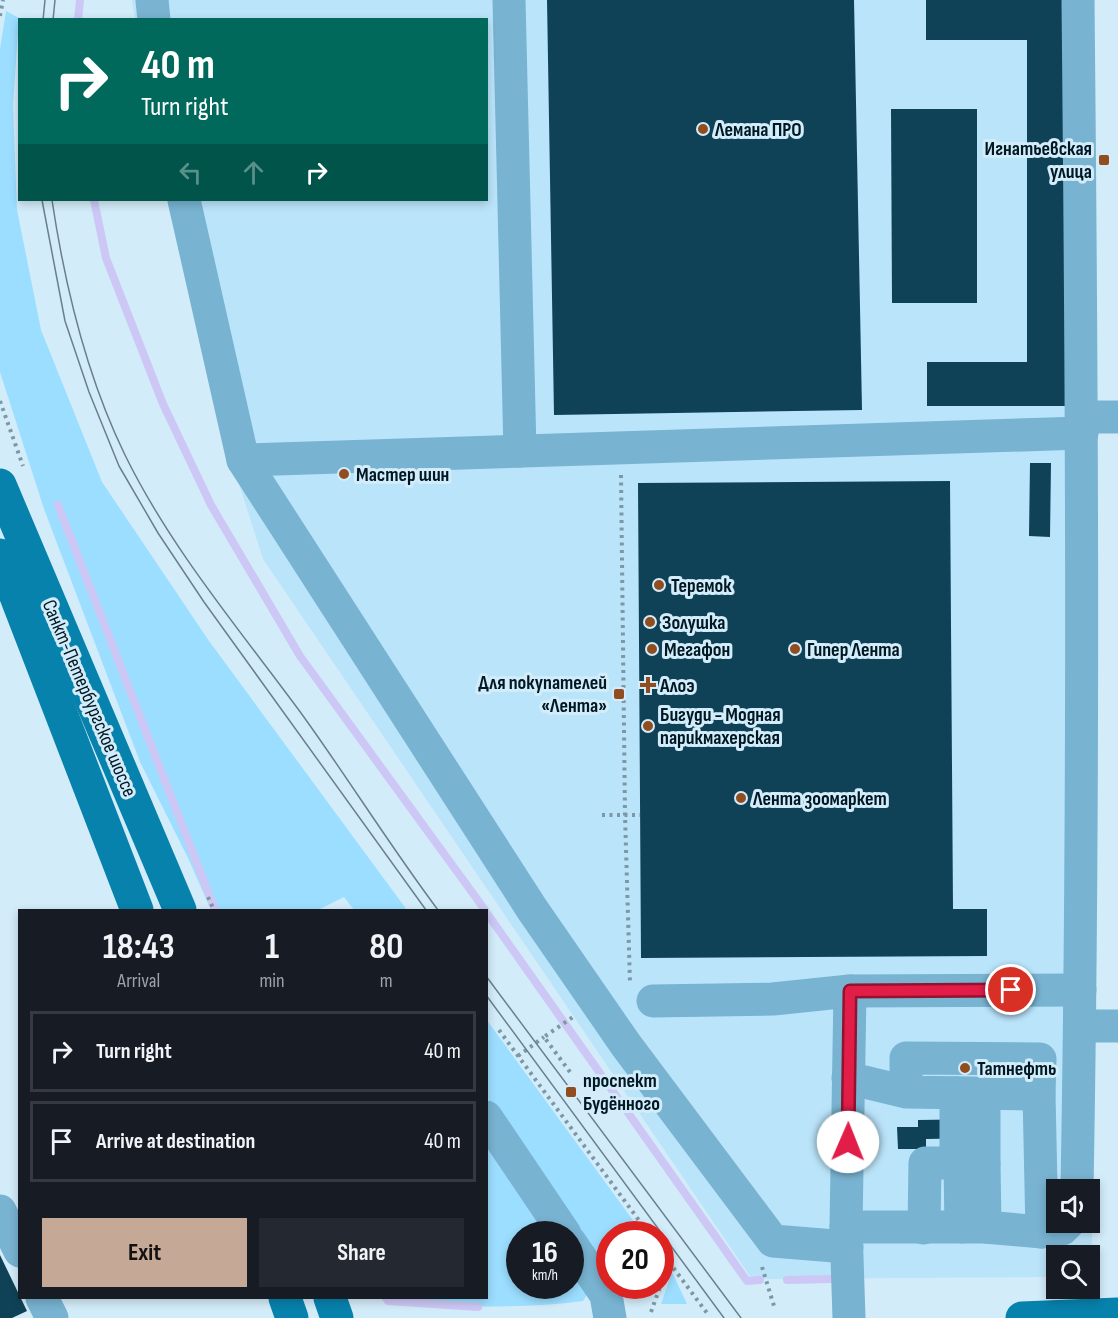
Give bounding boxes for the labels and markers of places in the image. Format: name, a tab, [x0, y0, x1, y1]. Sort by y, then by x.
place label: Лемана ПРО	[714, 118, 802, 142]
marker: Лемана ПРО	[696, 122, 710, 136]
place label: Игнатьевская улица	[985, 137, 1092, 184]
marker: Игнатьевская улица	[1097, 153, 1111, 167]
place label: Мастер шин	[356, 463, 449, 487]
marker: Мастер шин	[337, 467, 351, 481]
place label: Теремок	[671, 574, 732, 598]
marker: Теремок	[652, 578, 666, 592]
place label: Золушка	[662, 611, 725, 635]
marker: Золушка	[643, 615, 657, 629]
place label: Мегафон	[664, 638, 730, 662]
place label: Гипер Лента	[807, 638, 900, 662]
marker: Мегафон	[645, 642, 659, 656]
marker: Гипер Лента	[788, 642, 802, 656]
place label: Для покупателей «Лента»	[478, 671, 607, 718]
place label: Алоэ	[659, 674, 695, 698]
marker: Алоэ	[641, 678, 655, 692]
marker: Для покупателей «Лента»	[612, 687, 626, 701]
place label: Бигуди - Модная парикмахерская	[660, 703, 781, 750]
marker: Бигуди - Модная парикмахерская	[641, 719, 655, 733]
place label: Лента зоомаркет	[752, 787, 887, 811]
marker: Лента зоомаркет	[734, 791, 748, 805]
pin	[985, 964, 1036, 1015]
place label: Татнефть	[977, 1057, 1056, 1081]
marker: Татнефть	[958, 1061, 972, 1075]
place label: проспект Будённого	[583, 1069, 660, 1116]
marker: проспект Будённого	[564, 1085, 578, 1099]

